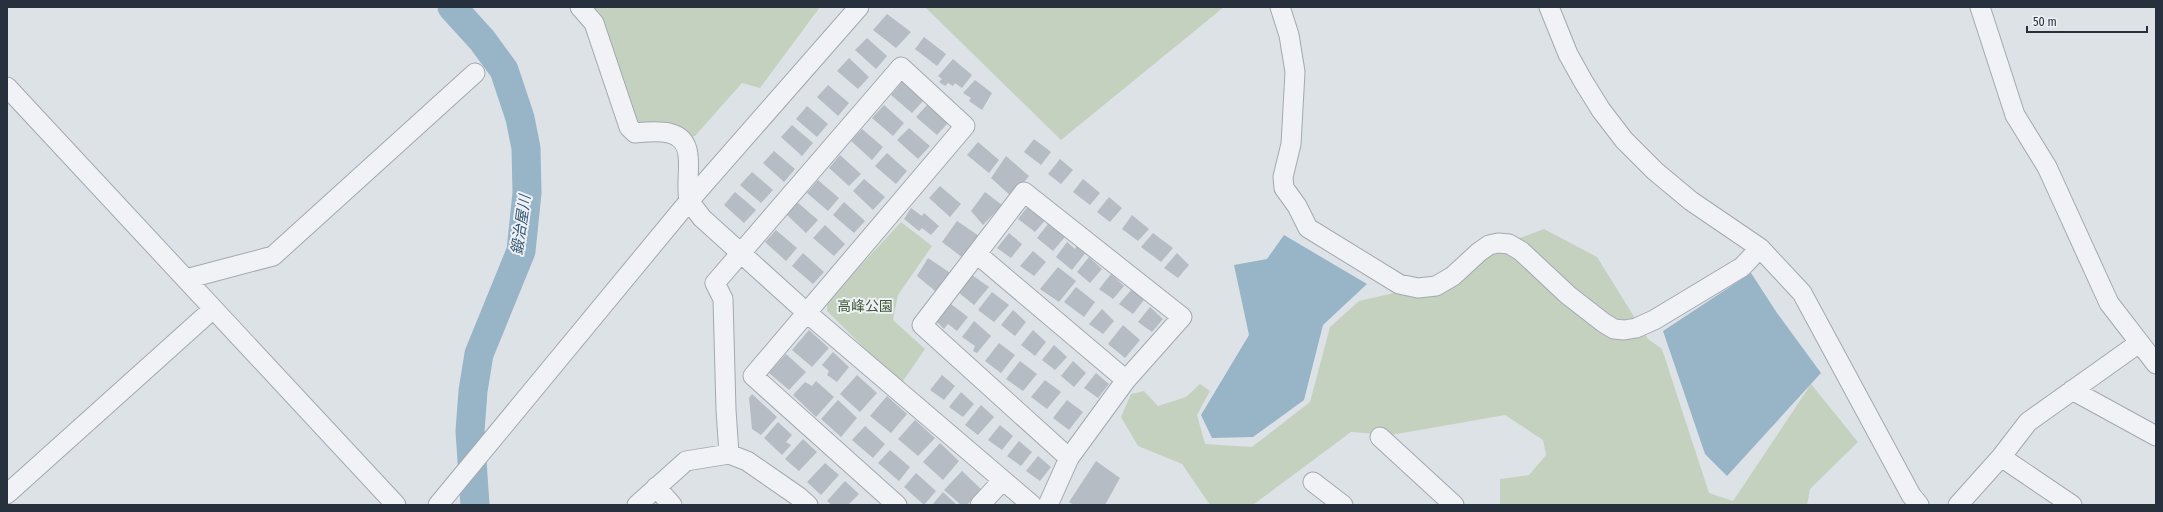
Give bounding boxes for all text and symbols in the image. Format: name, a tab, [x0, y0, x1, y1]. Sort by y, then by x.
scale bar	[2027, 8, 2147, 34]
text: 50 m	[2033, 15, 2057, 29]
water label: 鍛治屋川	[508, 192, 534, 256]
park label: 高峰公園	[837, 298, 893, 315]

